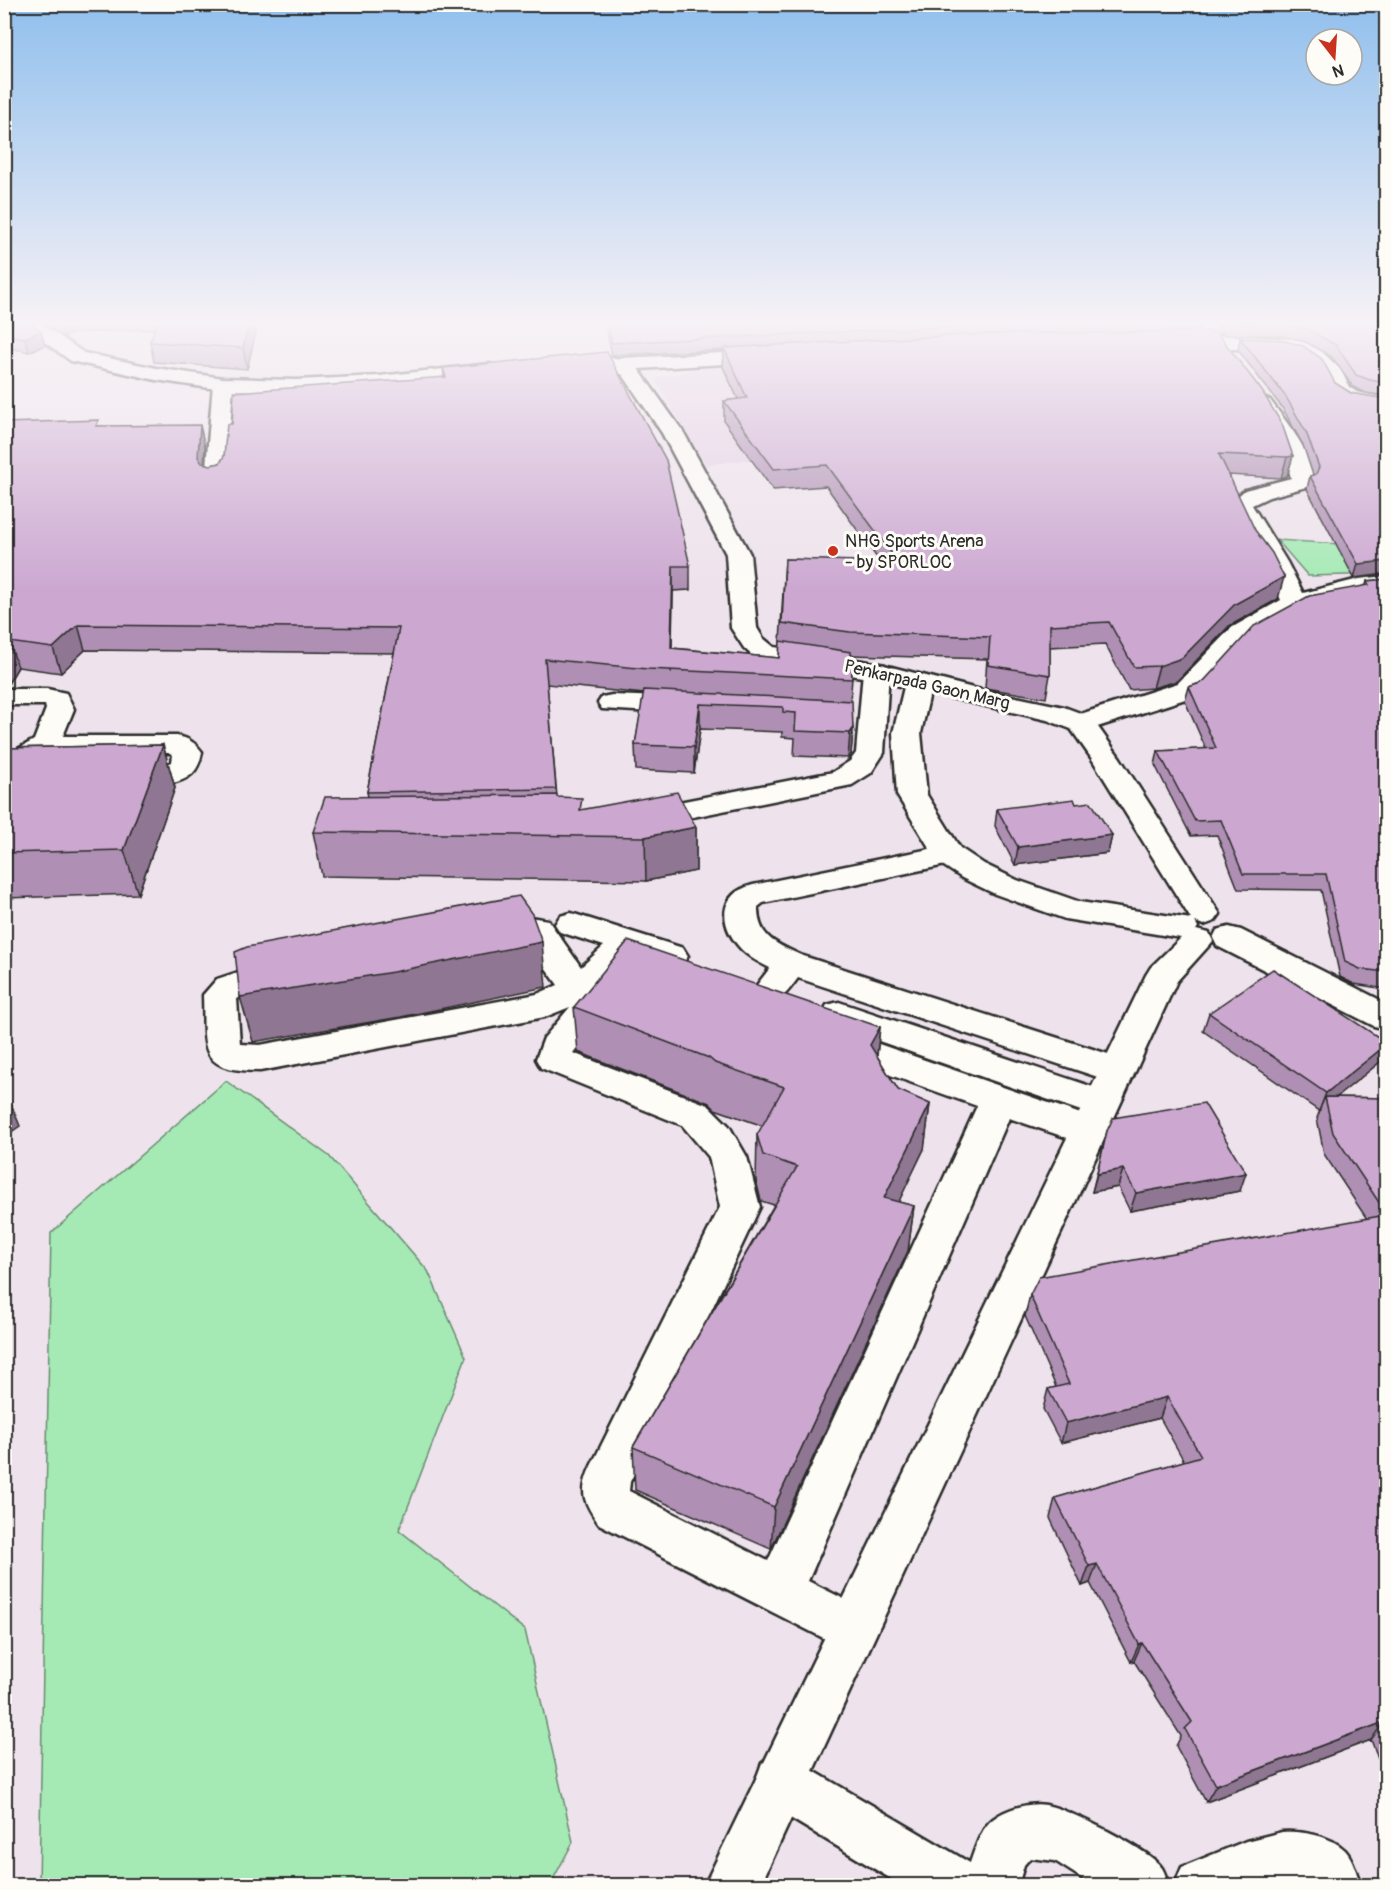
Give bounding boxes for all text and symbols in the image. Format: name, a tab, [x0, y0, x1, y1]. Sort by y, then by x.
north arrow	[1304, 27, 1364, 87]
text: N	[1330, 59, 1346, 82]
place label: NHG Sports Arena - by SPORLOC	[845, 530, 984, 574]
marker: NHG Sports Arena - by SPORLOC	[826, 544, 840, 558]
street label: Penkarpada Gaon Marg	[842, 655, 1012, 715]

